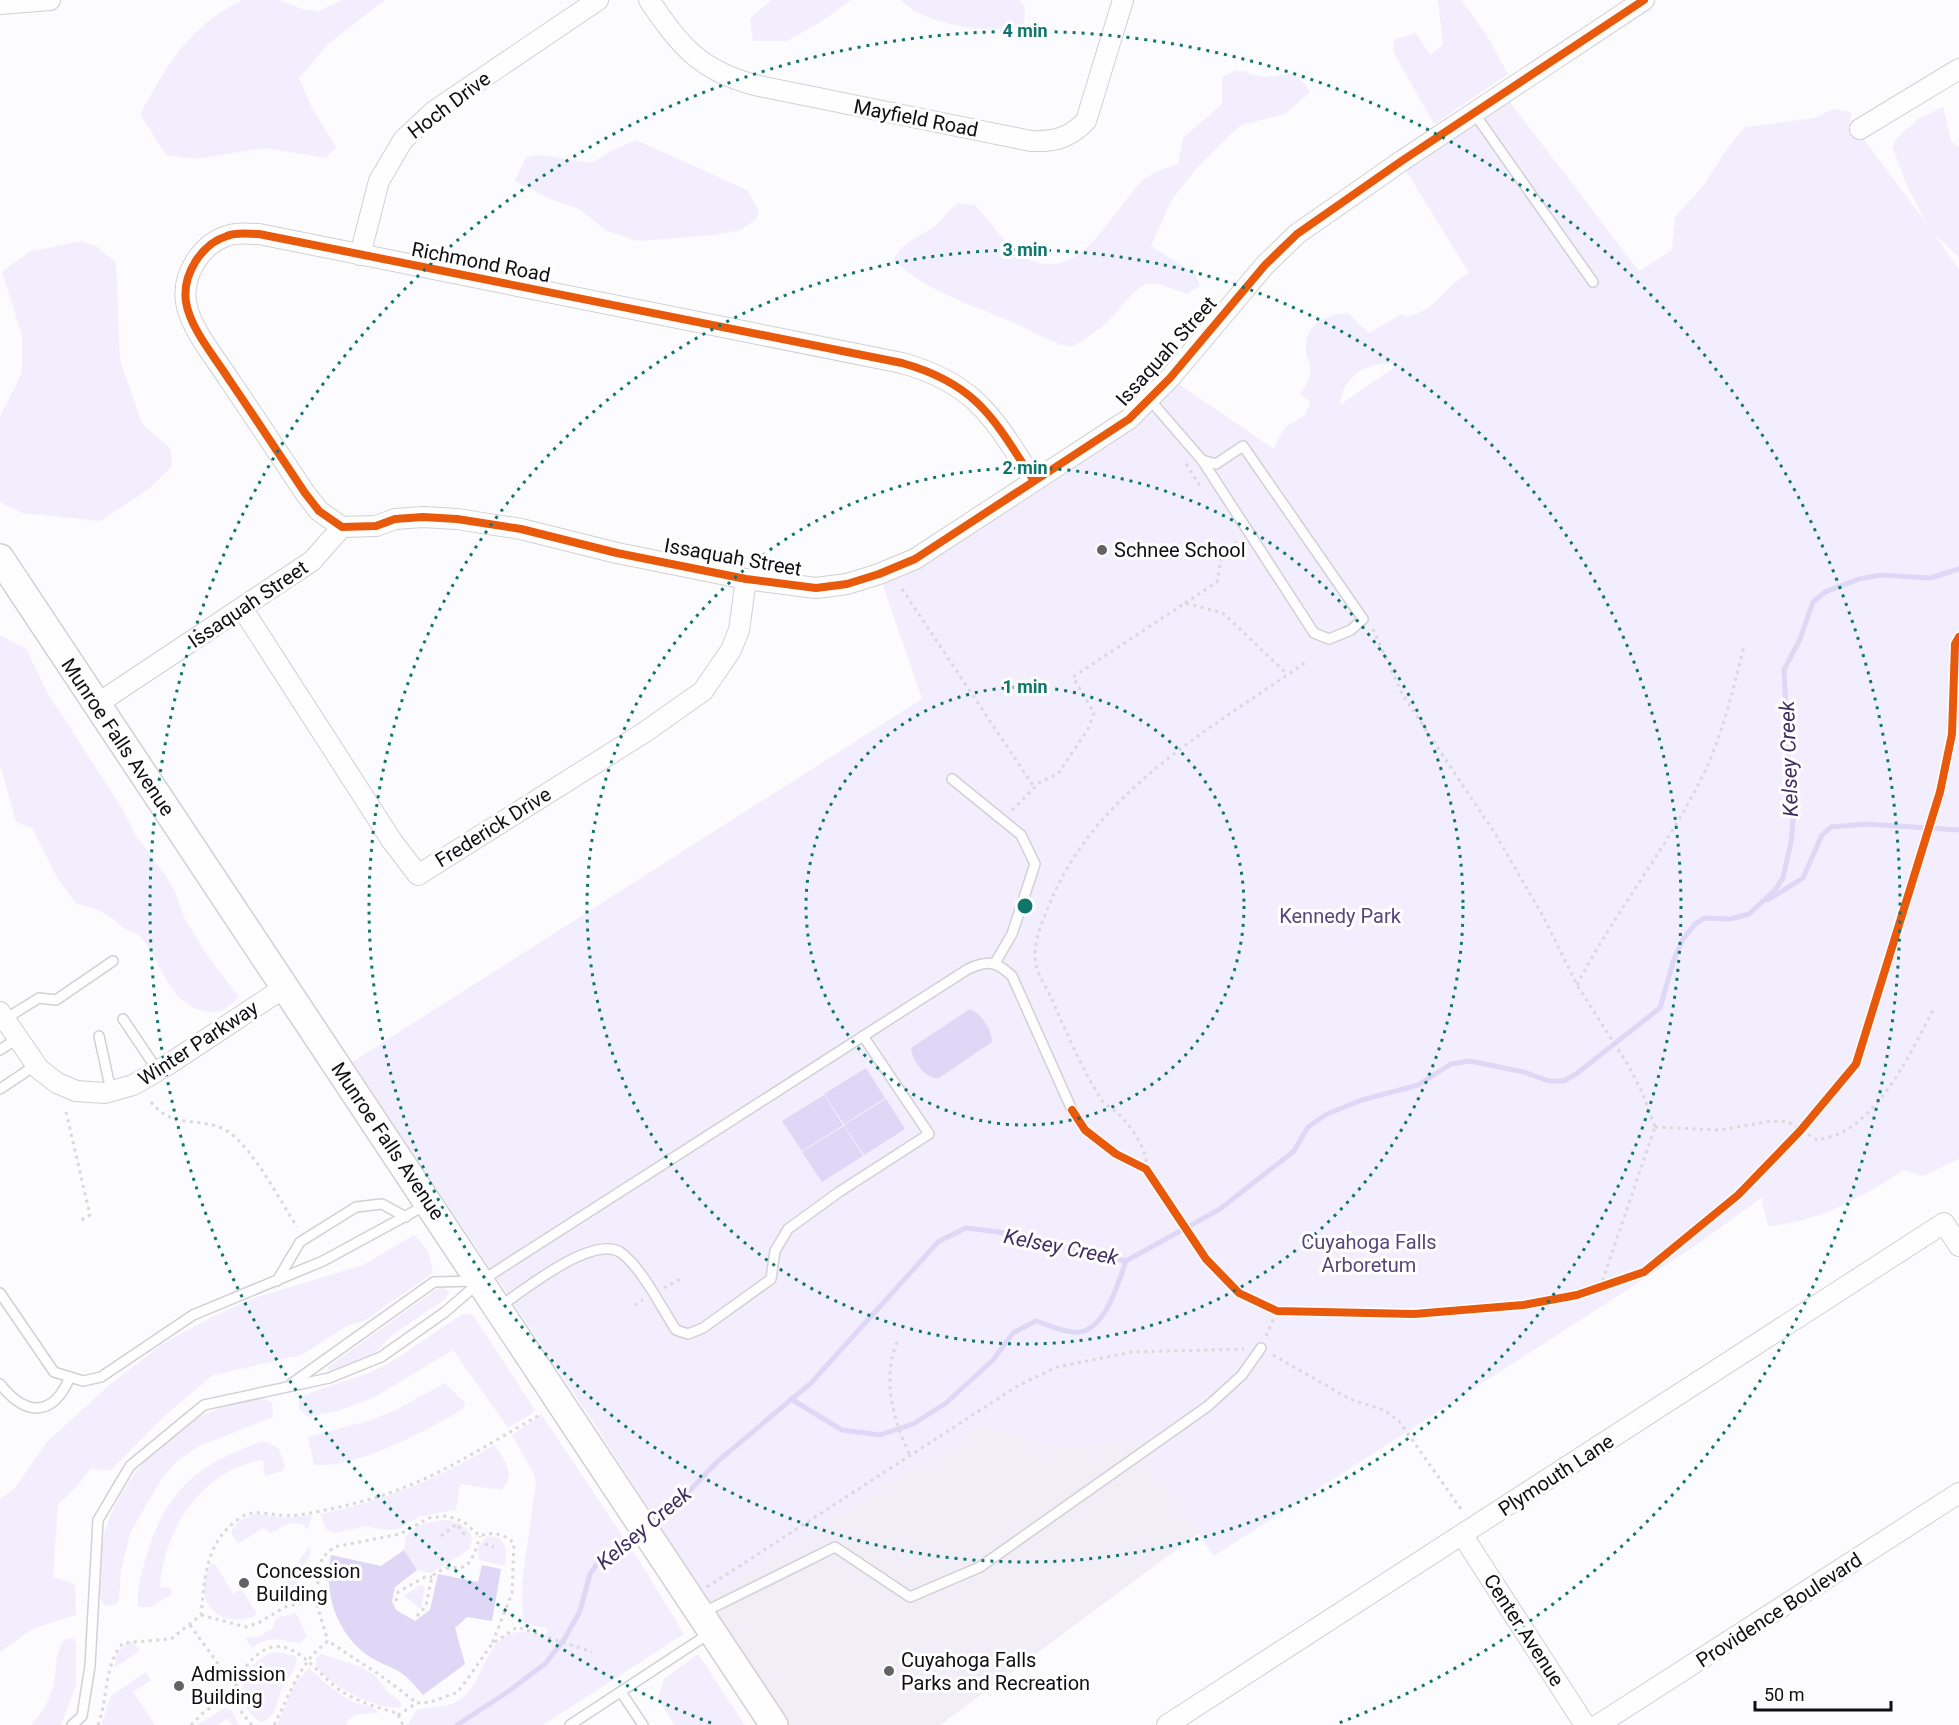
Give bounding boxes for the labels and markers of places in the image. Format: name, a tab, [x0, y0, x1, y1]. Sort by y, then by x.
place label: Schnee School	[1114, 538, 1246, 562]
marker: Schnee School	[1095, 543, 1109, 557]
centre of rings	[1015, 896, 1035, 916]
place label: Concession Building	[256, 1559, 361, 1606]
marker: Concession Building	[237, 1576, 251, 1590]
place label: Cuyahoga Falls Parks and Recreation	[901, 1648, 1090, 1695]
place label: Admission Building	[191, 1662, 286, 1709]
marker: Cuyahoga Falls Parks and Recreation	[882, 1664, 896, 1678]
marker: Admission Building	[172, 1679, 186, 1693]

